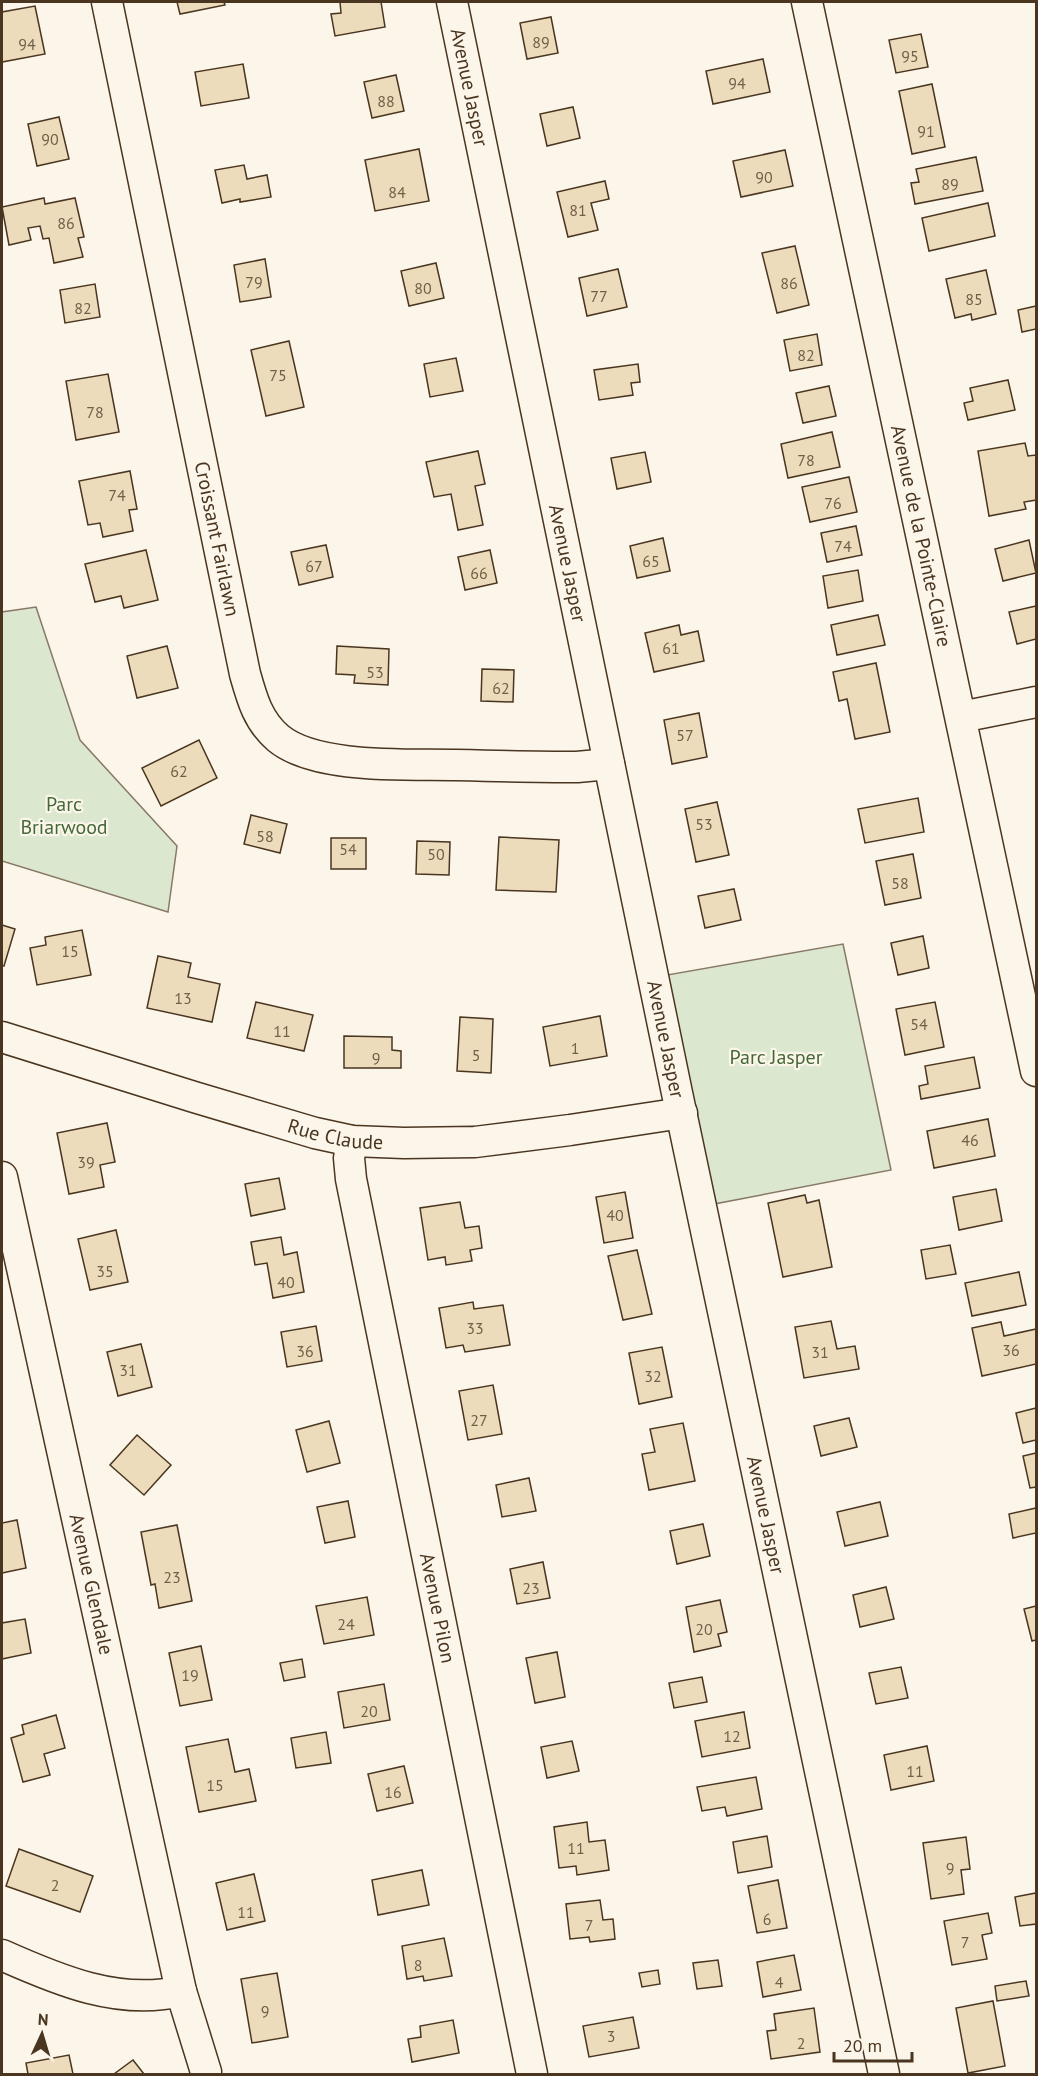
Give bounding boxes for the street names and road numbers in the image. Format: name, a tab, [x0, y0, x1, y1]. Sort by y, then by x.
street label: Avenue Jasper	[445, 26, 494, 149]
street label: Avenue de la Pointe-Claire	[885, 423, 958, 649]
street label: Croissant Fairlawn	[189, 459, 246, 619]
street label: Avenue Jasper	[543, 502, 593, 625]
street label: Avenue Jasper	[641, 978, 691, 1101]
street label: Rue Claude	[285, 1113, 384, 1155]
street label: Avenue Jasper	[741, 1453, 791, 1576]
street label: Avenue Glendale	[63, 1511, 120, 1657]
street label: Avenue Pilon	[414, 1551, 462, 1665]

